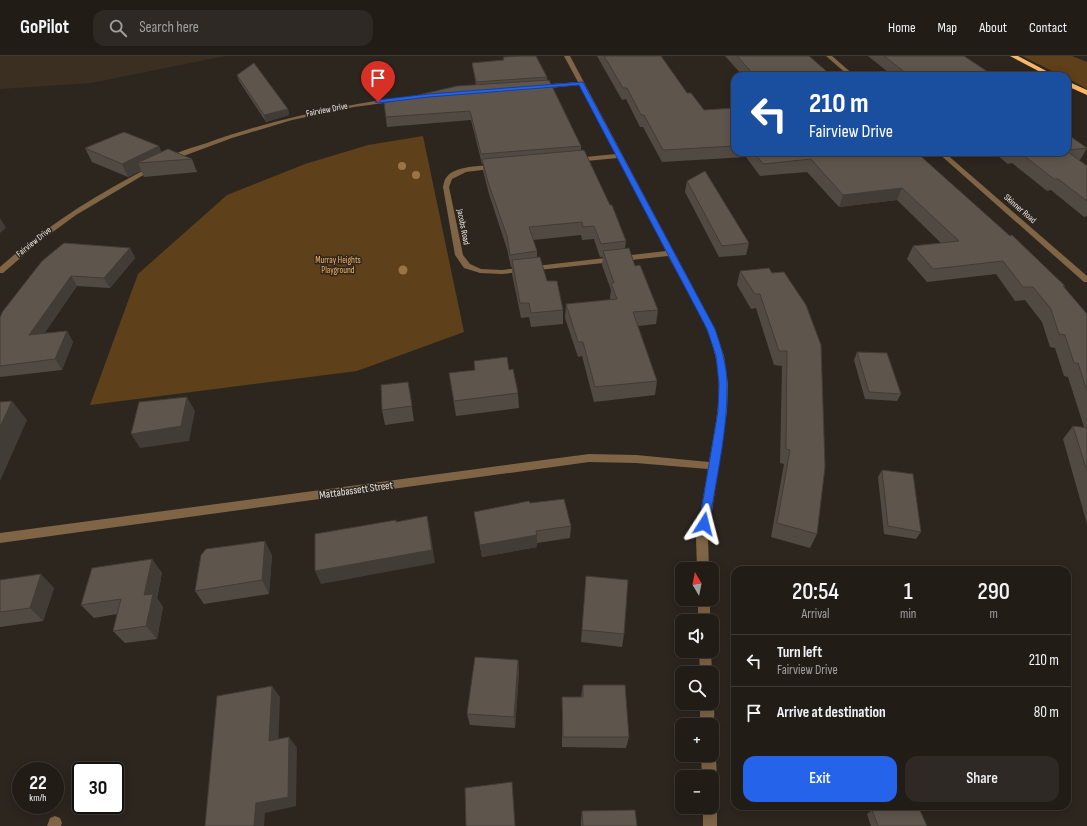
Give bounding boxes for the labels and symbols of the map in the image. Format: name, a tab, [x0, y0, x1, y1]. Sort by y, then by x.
pin	[361, 61, 395, 102]
street label: Fairview Drive	[305, 101, 349, 119]
street label: Skinner Road	[1002, 192, 1039, 226]
street label: Jacobs Road	[454, 207, 472, 246]
street label: Fairview Drive	[14, 224, 54, 259]
park label: Murray Heights Playground	[315, 255, 361, 276]
street label: Mattabassett Street	[318, 478, 394, 502]
position arrow	[683, 503, 725, 545]
north arrow	[675, 562, 719, 606]
speed limit sign: 30	[72, 762, 124, 814]

